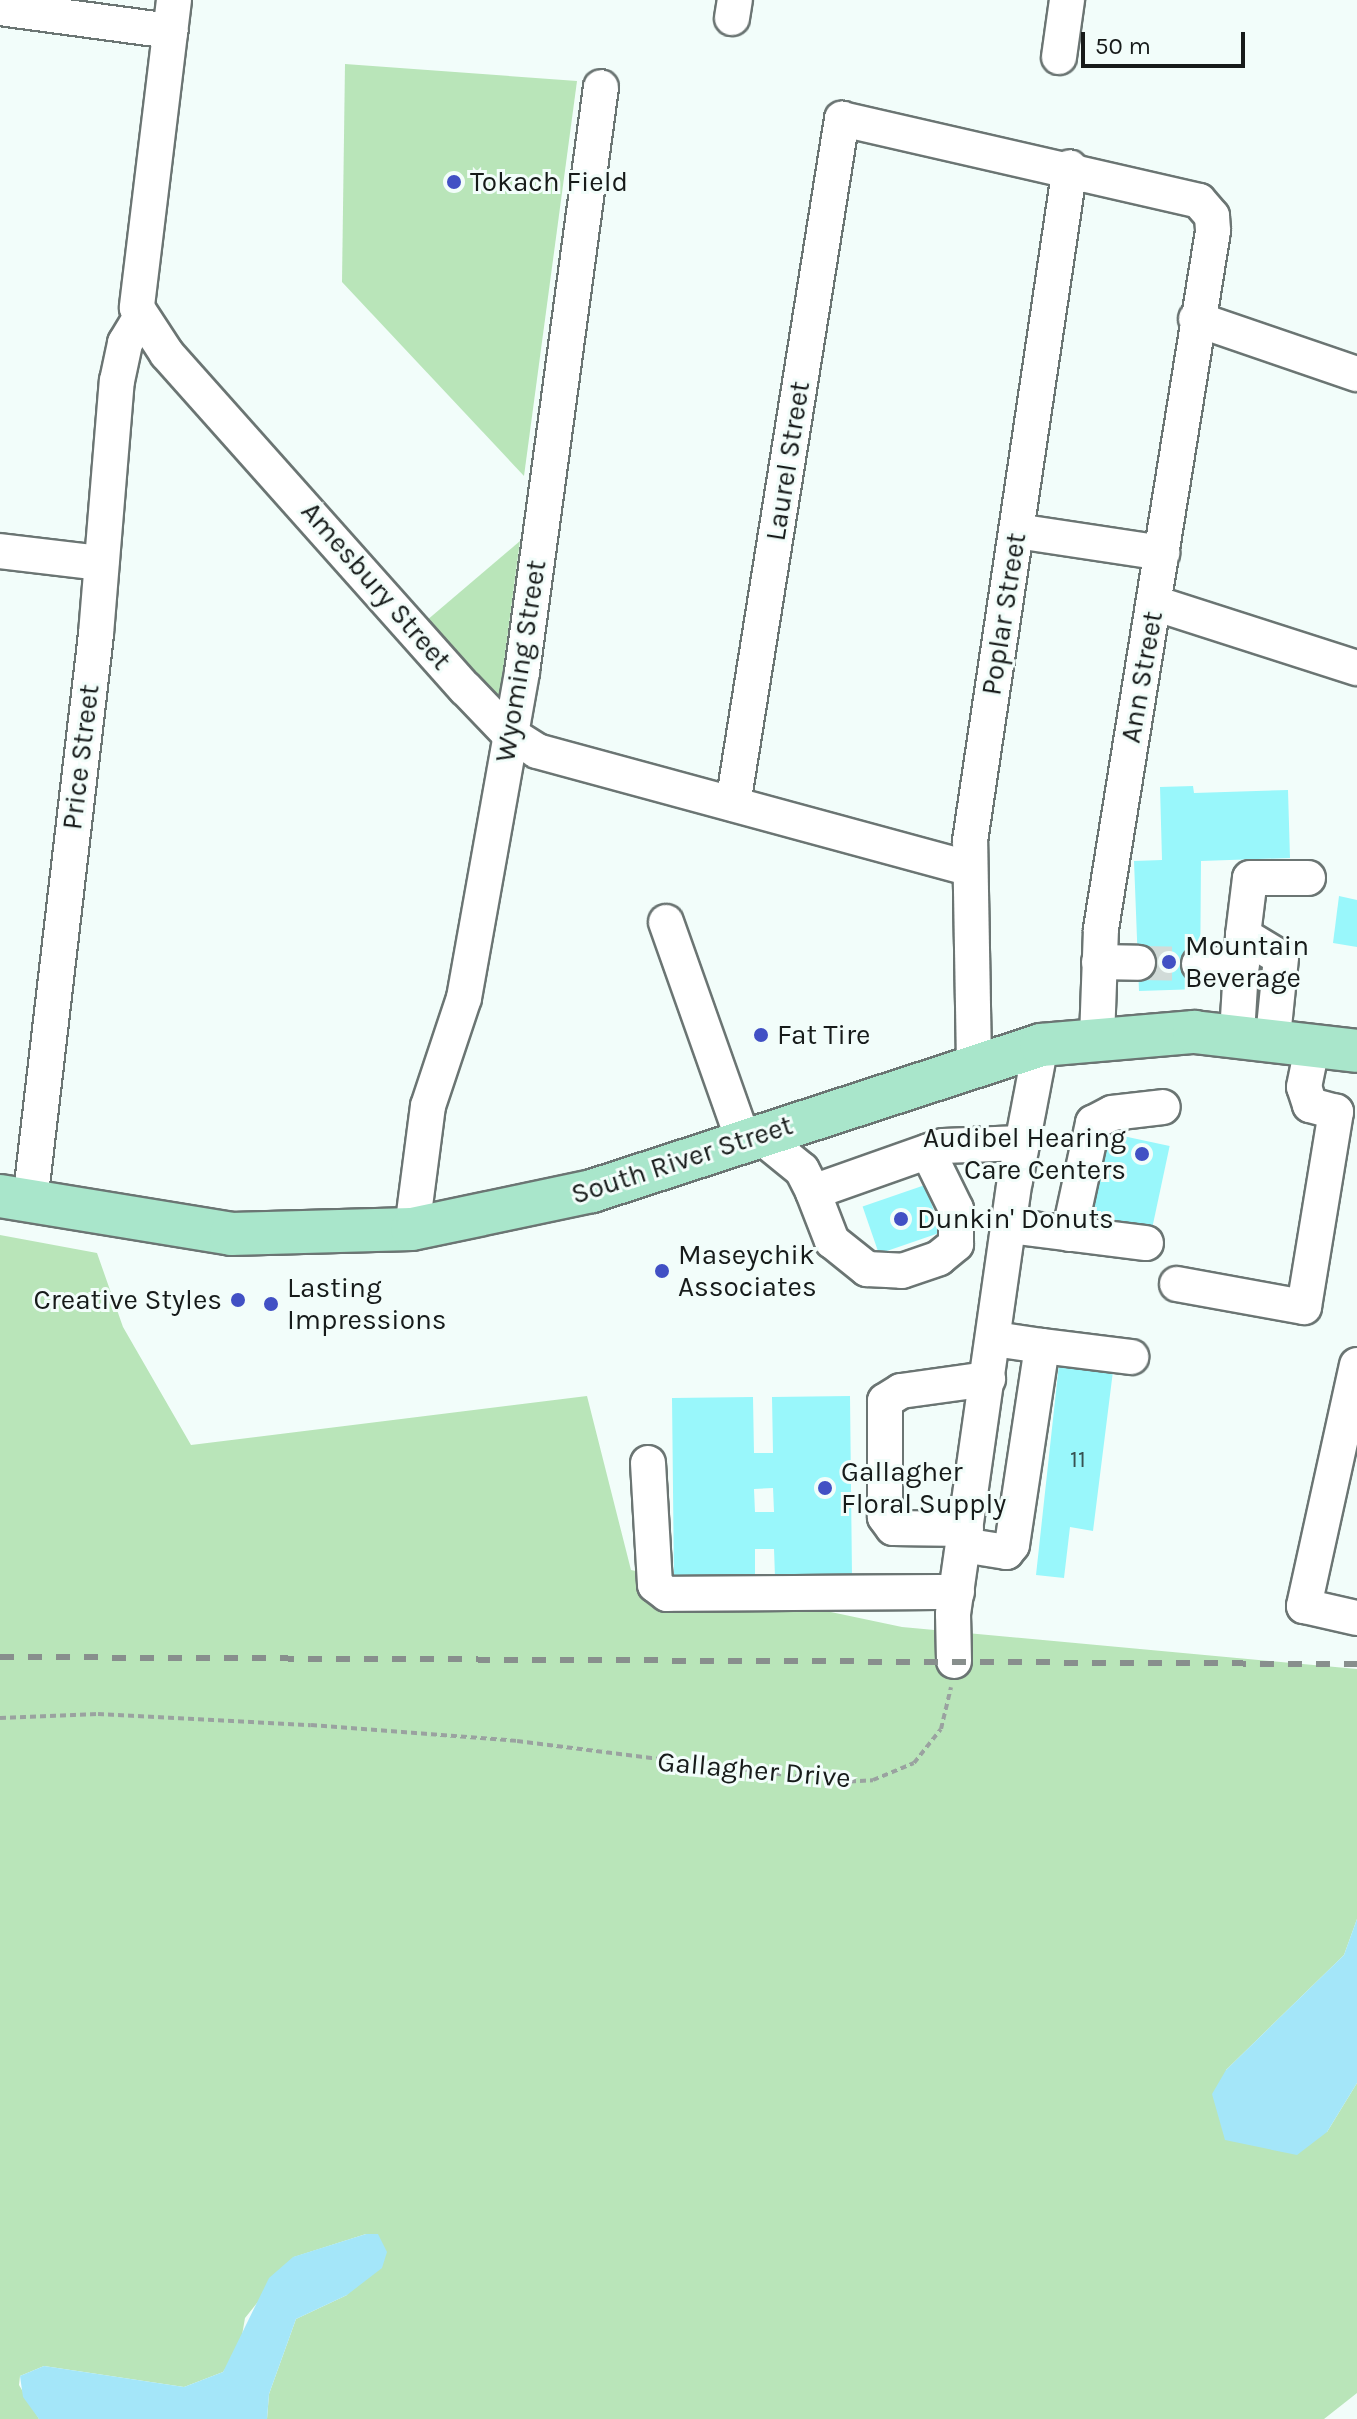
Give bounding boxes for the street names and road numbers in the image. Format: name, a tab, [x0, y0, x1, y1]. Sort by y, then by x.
street label: Laurel Street	[759, 379, 817, 543]
street label: Amesbury Street	[294, 495, 458, 677]
street label: Poplar Street	[975, 530, 1033, 698]
street label: Wyoming Street	[488, 558, 554, 764]
street label: Ann Street	[1114, 608, 1170, 746]
street label: Price Street	[55, 682, 107, 832]
street label: South River Street	[567, 1108, 797, 1212]
street label: Gallagher Drive	[656, 1745, 852, 1795]

